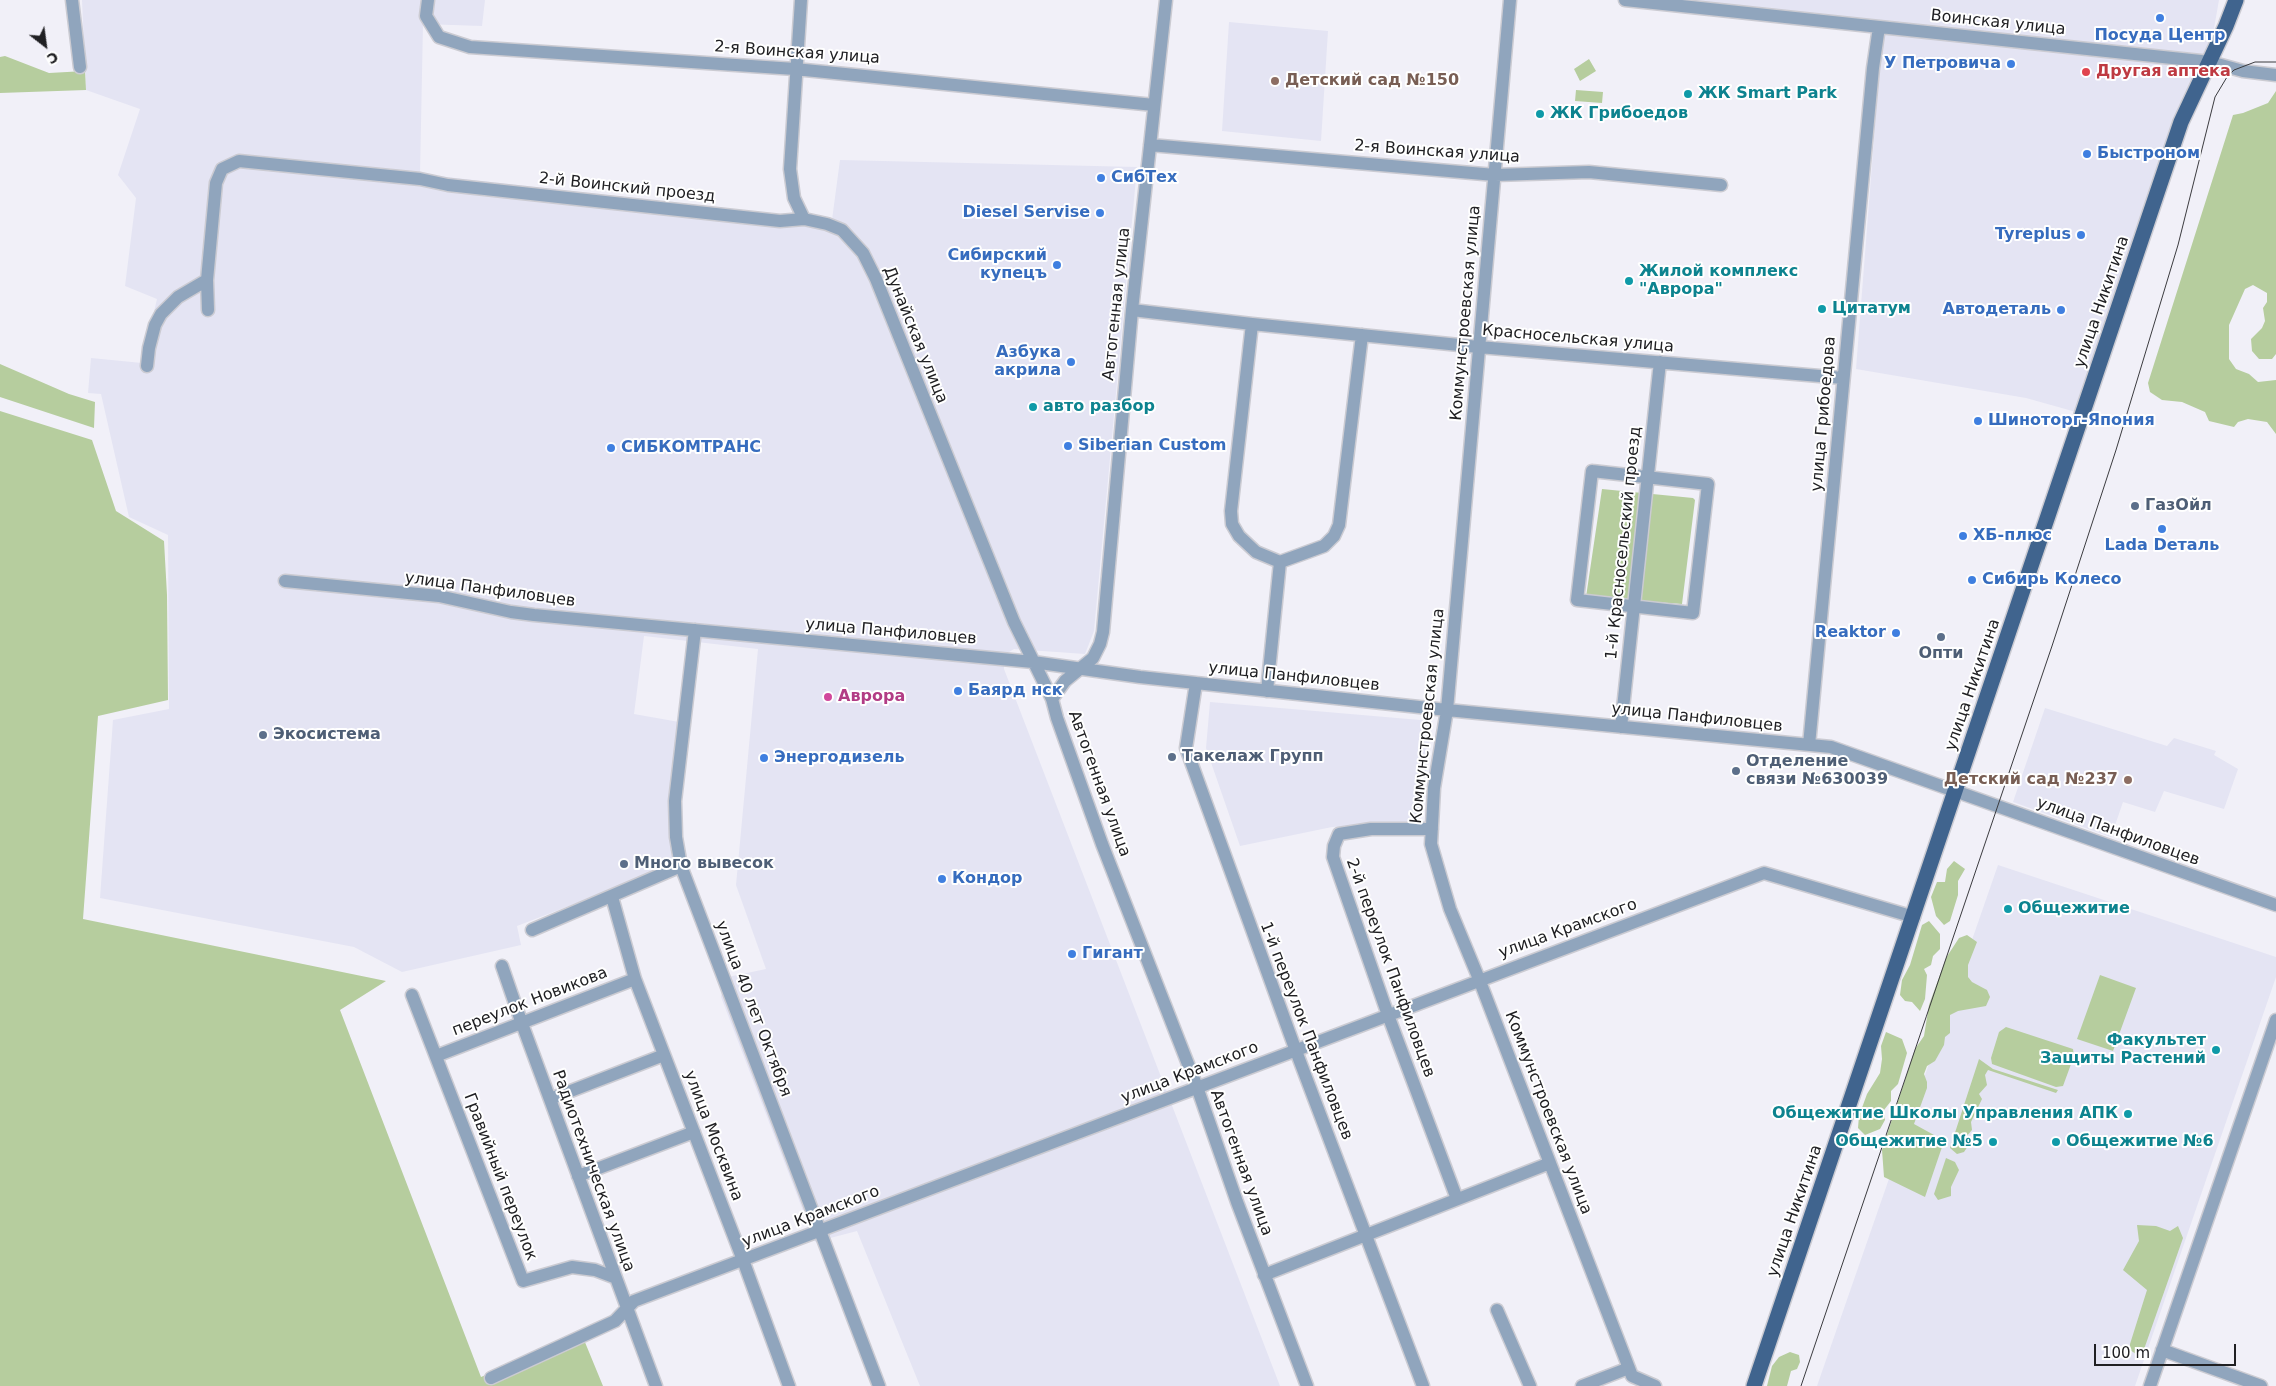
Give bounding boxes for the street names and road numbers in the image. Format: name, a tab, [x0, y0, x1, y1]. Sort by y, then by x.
street label: Воинская улица	[1930, 6, 2066, 40]
street label: 2-я Воинская улица	[714, 38, 880, 68]
street label: 2-я Воинская улица	[1354, 137, 1520, 167]
street label: 2-й Воинский проезд	[538, 169, 716, 207]
street label: Коммунстроевская улица	[1447, 204, 1485, 422]
street label: Автогенная улица	[1099, 226, 1135, 382]
street label: улица Никитина	[2070, 233, 2134, 371]
street label: Дунайская улица	[879, 264, 951, 406]
street label: Красносельская улица	[1481, 321, 1675, 357]
street label: улица Грибоедова	[1808, 336, 1840, 492]
street label: 1-й Красносельский проезд	[1602, 426, 1646, 660]
street label: улица Панфиловцев	[404, 569, 576, 611]
street label: Коммунстроевская улица	[1407, 607, 1449, 825]
street label: улица Панфиловцев	[805, 615, 977, 649]
street label: улица Никитина	[1941, 616, 2005, 754]
street label: улица Панфиловцев	[1208, 658, 1380, 696]
street label: улица Панфиловцев	[1611, 699, 1783, 737]
street label: Автогенная улица	[1064, 708, 1134, 860]
street label: улица Панфиловцев	[2034, 794, 2202, 870]
street label: 2-й переулок Панфиловцев	[1341, 856, 1439, 1080]
street label: улица Крамского	[1496, 895, 1640, 963]
street label: улица 40 лет Октября	[711, 918, 795, 1100]
street label: 1-й переулок Панфиловцев	[1255, 919, 1357, 1143]
street label: переулок Новикова	[450, 963, 610, 1041]
street label: Коммунстроевская улица	[1500, 1009, 1596, 1217]
street label: улица Крамского	[1119, 1038, 1261, 1108]
street label: Радиотехническая улица	[548, 1068, 638, 1274]
street label: улица Москвина	[679, 1068, 747, 1204]
street label: Автогенная улица	[1206, 1087, 1276, 1239]
street label: Гравийный переулок	[459, 1090, 541, 1264]
street label: улица Никитина	[1763, 1142, 1827, 1280]
street label: улица Крамского	[740, 1182, 882, 1252]

